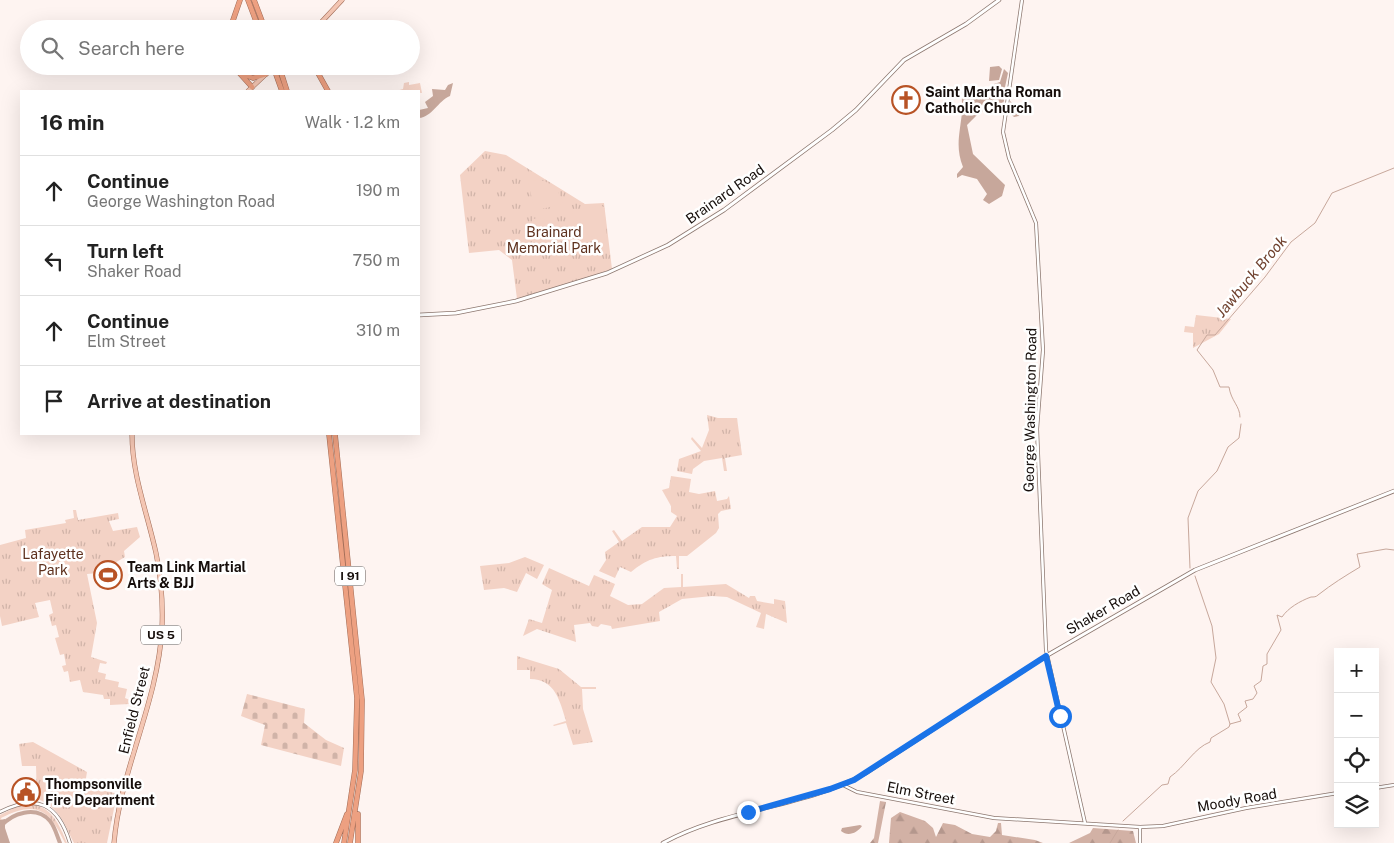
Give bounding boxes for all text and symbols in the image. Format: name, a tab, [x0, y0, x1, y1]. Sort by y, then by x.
search box	[20, 20, 420, 75]
icon: search	[38, 34, 66, 62]
text: Search here	[78, 37, 185, 59]
place label: Saint Martha Roman Catholic Church	[925, 84, 1061, 116]
church icon: Saint Martha Roman Catholic Church	[891, 85, 921, 115]
text: 16 min	[40, 110, 105, 135]
text: Walk · 1.2 km	[305, 113, 400, 132]
street label: Brainard Road	[683, 161, 767, 227]
text: Continue	[87, 170, 169, 192]
icon: ahead	[40, 177, 68, 205]
text: 190 m	[356, 181, 400, 200]
text: George Washington Road	[87, 192, 275, 211]
park label: Brainard Memorial Park	[507, 224, 601, 256]
water label: Jawbuck Brook	[1212, 231, 1290, 320]
text: Turn left	[87, 240, 164, 262]
icon: left	[40, 247, 68, 275]
text: 750 m	[353, 251, 400, 270]
text: Shaker Road	[87, 262, 181, 281]
text: Continue	[87, 310, 169, 332]
icon: ahead	[40, 317, 68, 345]
text: 310 m	[356, 321, 400, 340]
street label: George Washington Road	[1021, 328, 1039, 492]
text: Elm Street	[87, 332, 166, 351]
icon: arrive	[40, 387, 68, 415]
text: Arrive at destination	[87, 390, 271, 412]
park label: Lafayette Park	[22, 546, 84, 578]
place label: Team Link Martial Arts & BJJ	[127, 559, 247, 591]
sports icon: Team Link Martial Arts & BJJ	[93, 560, 123, 590]
road number: I 91	[335, 566, 365, 586]
street label: Shaker Road	[1063, 582, 1143, 638]
road number: US 5	[141, 626, 181, 644]
map controls	[1334, 648, 1379, 828]
button: +	[1334, 648, 1379, 693]
street label: Enfield Street	[115, 665, 153, 755]
button: −	[1334, 693, 1379, 738]
route start	[1049, 705, 1072, 728]
button: locate	[1334, 738, 1379, 783]
place label: Thompsonville Fire Department	[45, 776, 155, 808]
public building icon: Thompsonville Fire Department	[11, 777, 41, 807]
street label: Elm Street	[886, 779, 956, 807]
button: layers	[1334, 783, 1379, 828]
street label: Moody Road	[1196, 785, 1278, 815]
route end	[737, 801, 760, 824]

